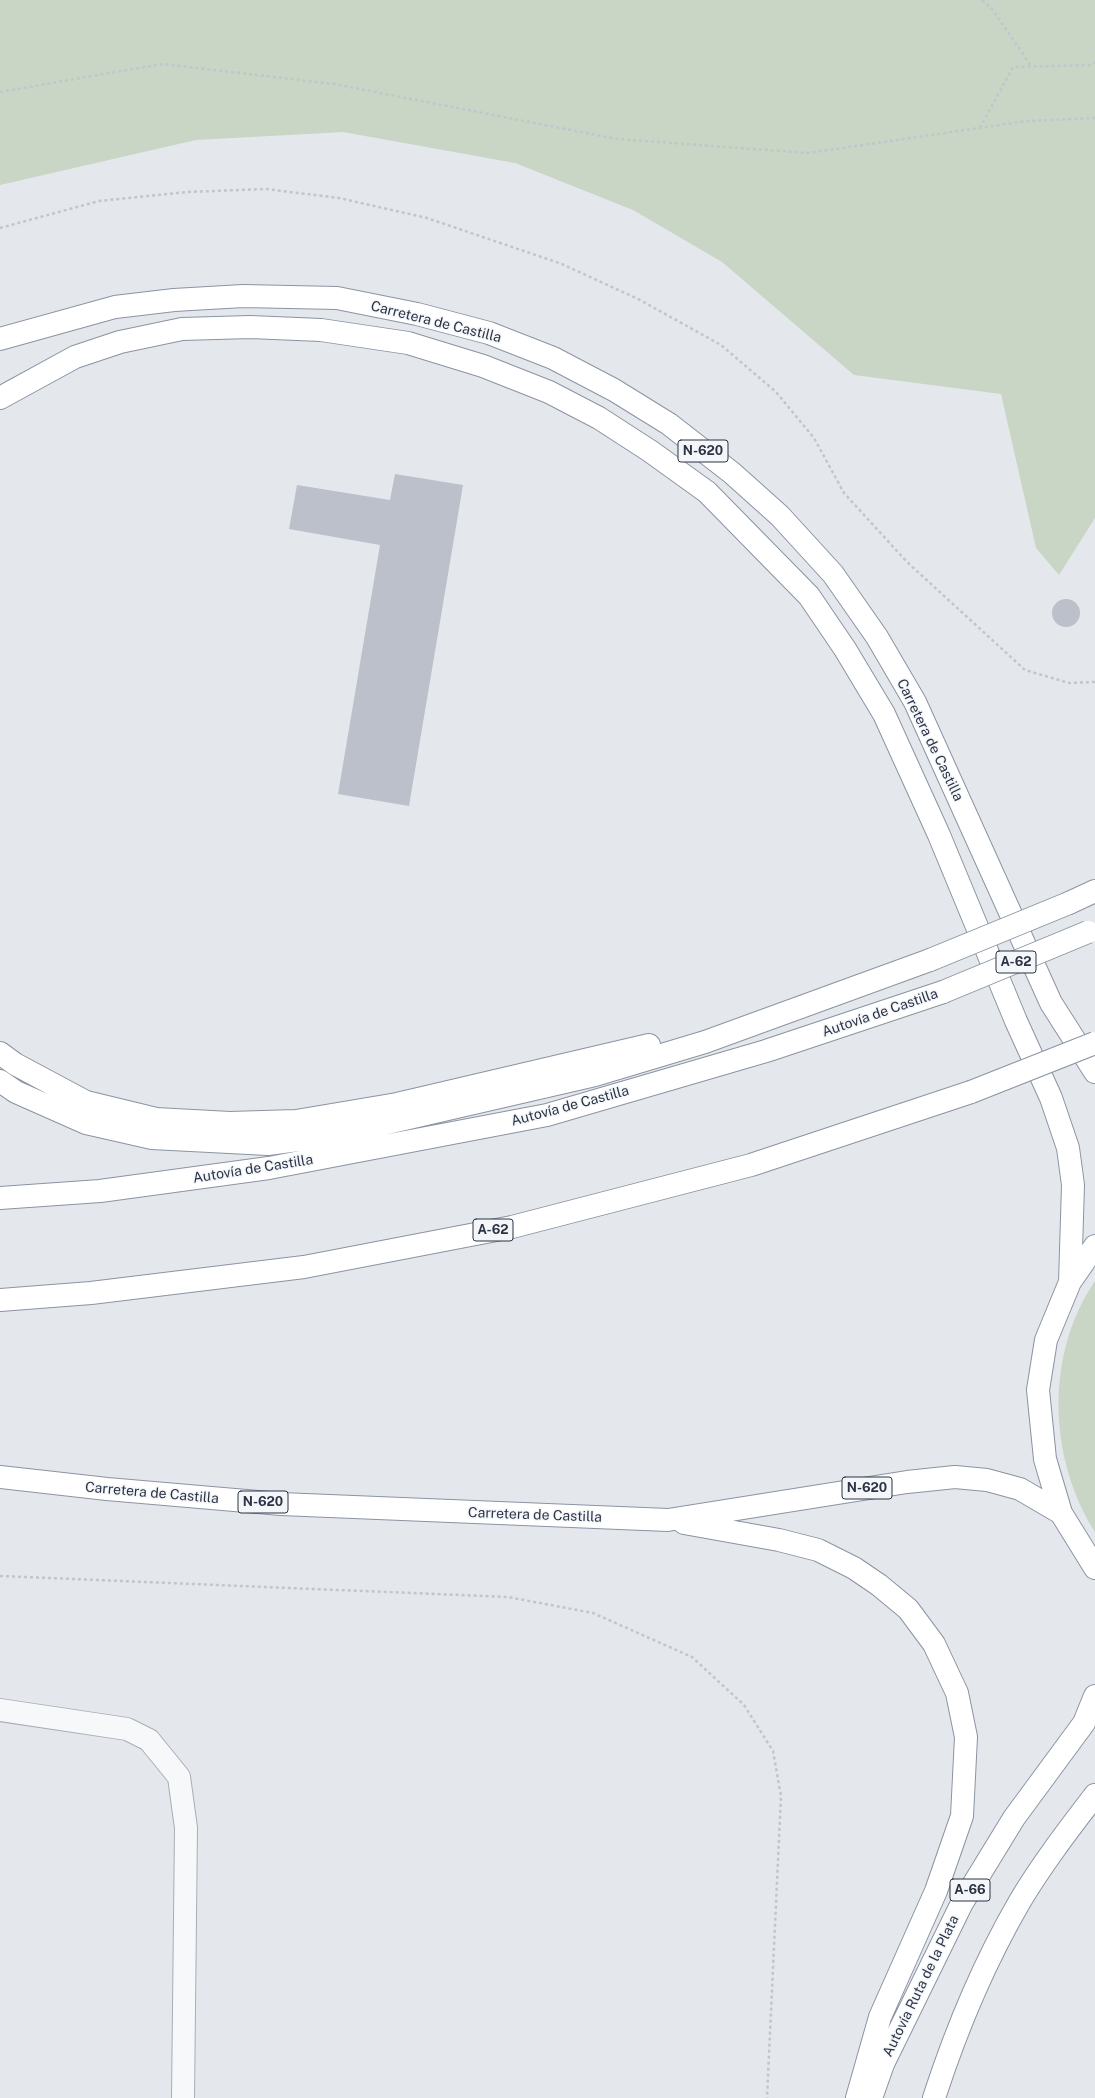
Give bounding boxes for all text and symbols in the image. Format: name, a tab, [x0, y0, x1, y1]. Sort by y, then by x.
street label: Carretera de Castilla	[369, 298, 503, 346]
road number: N-620	[678, 440, 728, 462]
street label: Carretera de Castilla	[893, 676, 967, 804]
road number: A-62	[996, 951, 1036, 973]
street label: Autovía de Castilla	[820, 985, 940, 1041]
street label: Autovía de Castilla	[509, 1082, 631, 1130]
street label: Autovía de Castilla	[192, 1151, 314, 1187]
road number: A-62	[473, 1219, 513, 1241]
road number: N-620	[842, 1477, 892, 1499]
street label: Carretera de Castilla	[84, 1479, 220, 1507]
road number: N-620	[238, 1491, 288, 1513]
street label: Carretera de Castilla	[468, 1504, 602, 1526]
road number: A-66	[950, 1879, 990, 1901]
street label: Autovía Ruta de la Plata	[879, 1913, 963, 2059]

